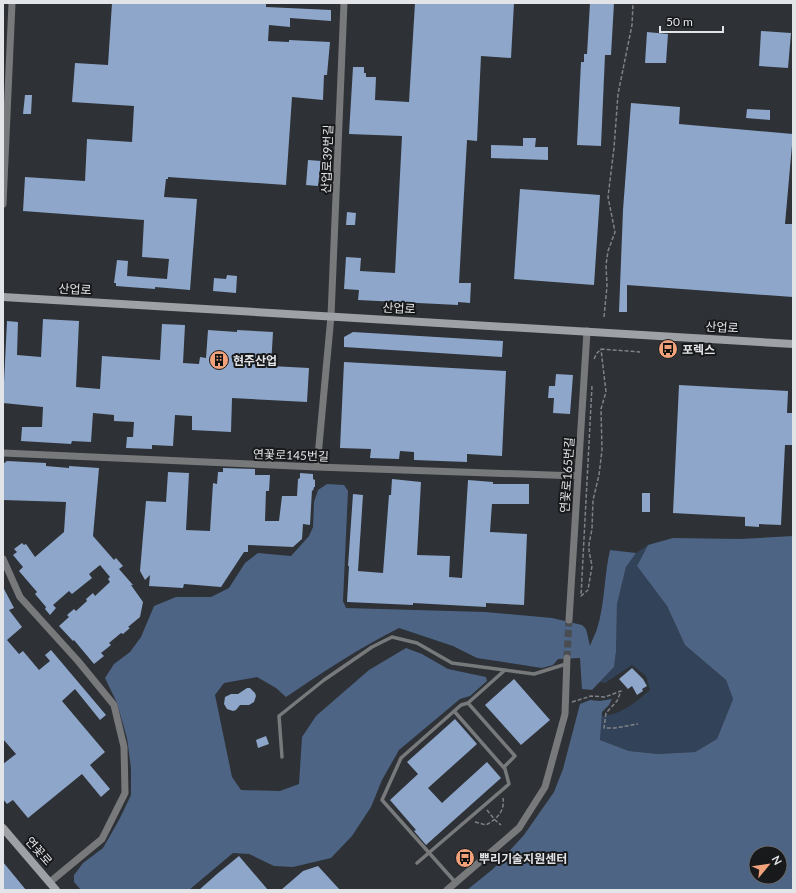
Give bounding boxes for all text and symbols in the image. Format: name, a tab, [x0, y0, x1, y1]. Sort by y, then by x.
scale bar	[660, 8, 723, 34]
text: 50 m	[666, 14, 693, 29]
street label: 산업로39번길	[318, 124, 336, 194]
street label: 산업로	[58, 281, 92, 297]
street label: 산업로	[382, 300, 416, 316]
street label: 산업로	[705, 319, 739, 335]
bus stop icon: 포렉스	[657, 338, 679, 360]
place label: 포렉스	[682, 342, 715, 357]
building icon: 현주산업	[208, 349, 230, 371]
place label: 현주산업	[233, 353, 277, 368]
street label: 연꽃로165번길	[557, 437, 577, 513]
street label: 연꽃로145번길	[253, 446, 329, 464]
street label: 연꽃로	[22, 834, 56, 868]
north arrow	[748, 845, 788, 885]
bus stop icon: 뿌리기술지원센터	[454, 847, 476, 869]
place label: 뿌리기술지원센터	[479, 851, 567, 866]
text: N	[769, 853, 785, 867]

